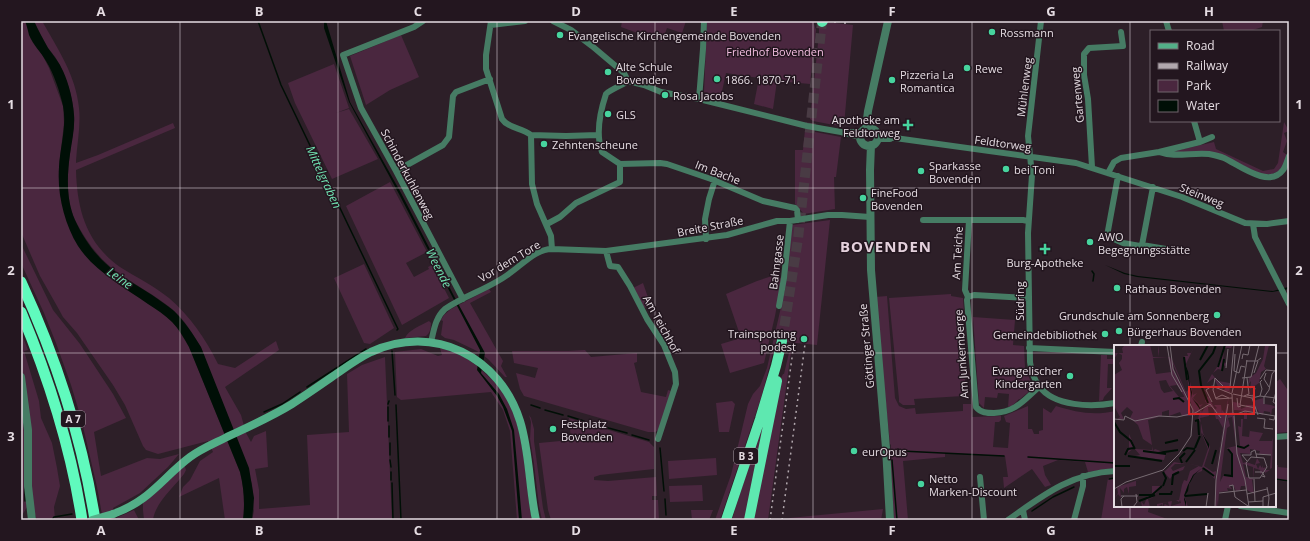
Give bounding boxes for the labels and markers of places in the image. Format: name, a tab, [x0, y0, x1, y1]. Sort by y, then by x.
place label: Rossmann	[1000, 25, 1054, 40]
marker: Rossmann	[987, 27, 997, 37]
place label: Evangelische Kirchengemeinde Bovenden	[568, 28, 781, 43]
marker: Evangelische Kirchengemeinde Bovenden	[555, 30, 565, 40]
place label: Alte Schule Bovenden	[616, 59, 672, 87]
place label: Rewe	[975, 61, 1003, 76]
marker: Rewe	[962, 63, 972, 73]
marker: Alte Schule Bovenden	[603, 67, 613, 77]
place label: Pizzeria La Romantica	[900, 67, 955, 95]
place label: 1866. 1870-71.	[725, 72, 800, 87]
marker: 1866. 1870-71.	[712, 74, 722, 84]
marker: Pizzeria La Romantica	[887, 75, 897, 85]
place label: Rosa Jacobs	[673, 88, 734, 103]
marker: Rosa Jacobs	[660, 90, 670, 100]
place label: GLS	[616, 107, 636, 122]
marker: GLS	[603, 109, 613, 119]
place label: Apotheke am Feldtorweg	[832, 112, 900, 140]
marker: Apotheke am Feldtorweg	[903, 120, 913, 130]
place label: Zehntenscheune	[552, 137, 638, 152]
marker: Zehntenscheune	[539, 139, 549, 149]
place label: Sparkasse Bovenden	[929, 158, 981, 186]
place label: bei Toni	[1014, 162, 1055, 177]
marker: bei Toni	[1001, 164, 1011, 174]
marker: Sparkasse Bovenden	[916, 166, 926, 176]
place label: FineFood Bovenden	[871, 185, 923, 213]
marker: FineFood Bovenden	[858, 193, 868, 203]
place label: AWO Begegnungsstätte	[1098, 229, 1190, 257]
marker: AWO Begegnungsstätte	[1085, 237, 1095, 247]
marker: Burg-Apotheke	[1040, 244, 1050, 254]
place label: Burg-Apotheke	[1007, 255, 1083, 270]
place label: Rathaus Bovenden	[1125, 281, 1221, 296]
marker: Rathaus Bovenden	[1112, 283, 1122, 293]
place label: Grundschule am Sonnenberg	[1059, 308, 1209, 323]
marker: Grundschule am Sonnenberg	[1212, 310, 1222, 320]
place label: Bürgerhaus Bovenden	[1127, 324, 1242, 339]
place label: Trainspotting podest	[728, 326, 796, 354]
marker: Bürgerhaus Bovenden	[1114, 326, 1124, 336]
place label: Gemeindebibliothek	[993, 327, 1097, 342]
marker: Gemeindebibliothek	[1100, 329, 1110, 339]
marker: Trainspotting podest	[799, 334, 809, 344]
place label: Evangelischer Kindergarten	[992, 363, 1062, 391]
marker: Evangelischer Kindergarten	[1065, 371, 1075, 381]
place label: Festplatz Bovenden	[561, 416, 613, 444]
marker: Festplatz Bovenden	[548, 424, 558, 434]
place label: eurOpus	[862, 444, 907, 459]
marker: eurOpus	[849, 446, 859, 456]
place label: Netto Marken-Discount	[929, 471, 1017, 499]
marker: Netto Marken-Discount	[916, 479, 926, 489]

